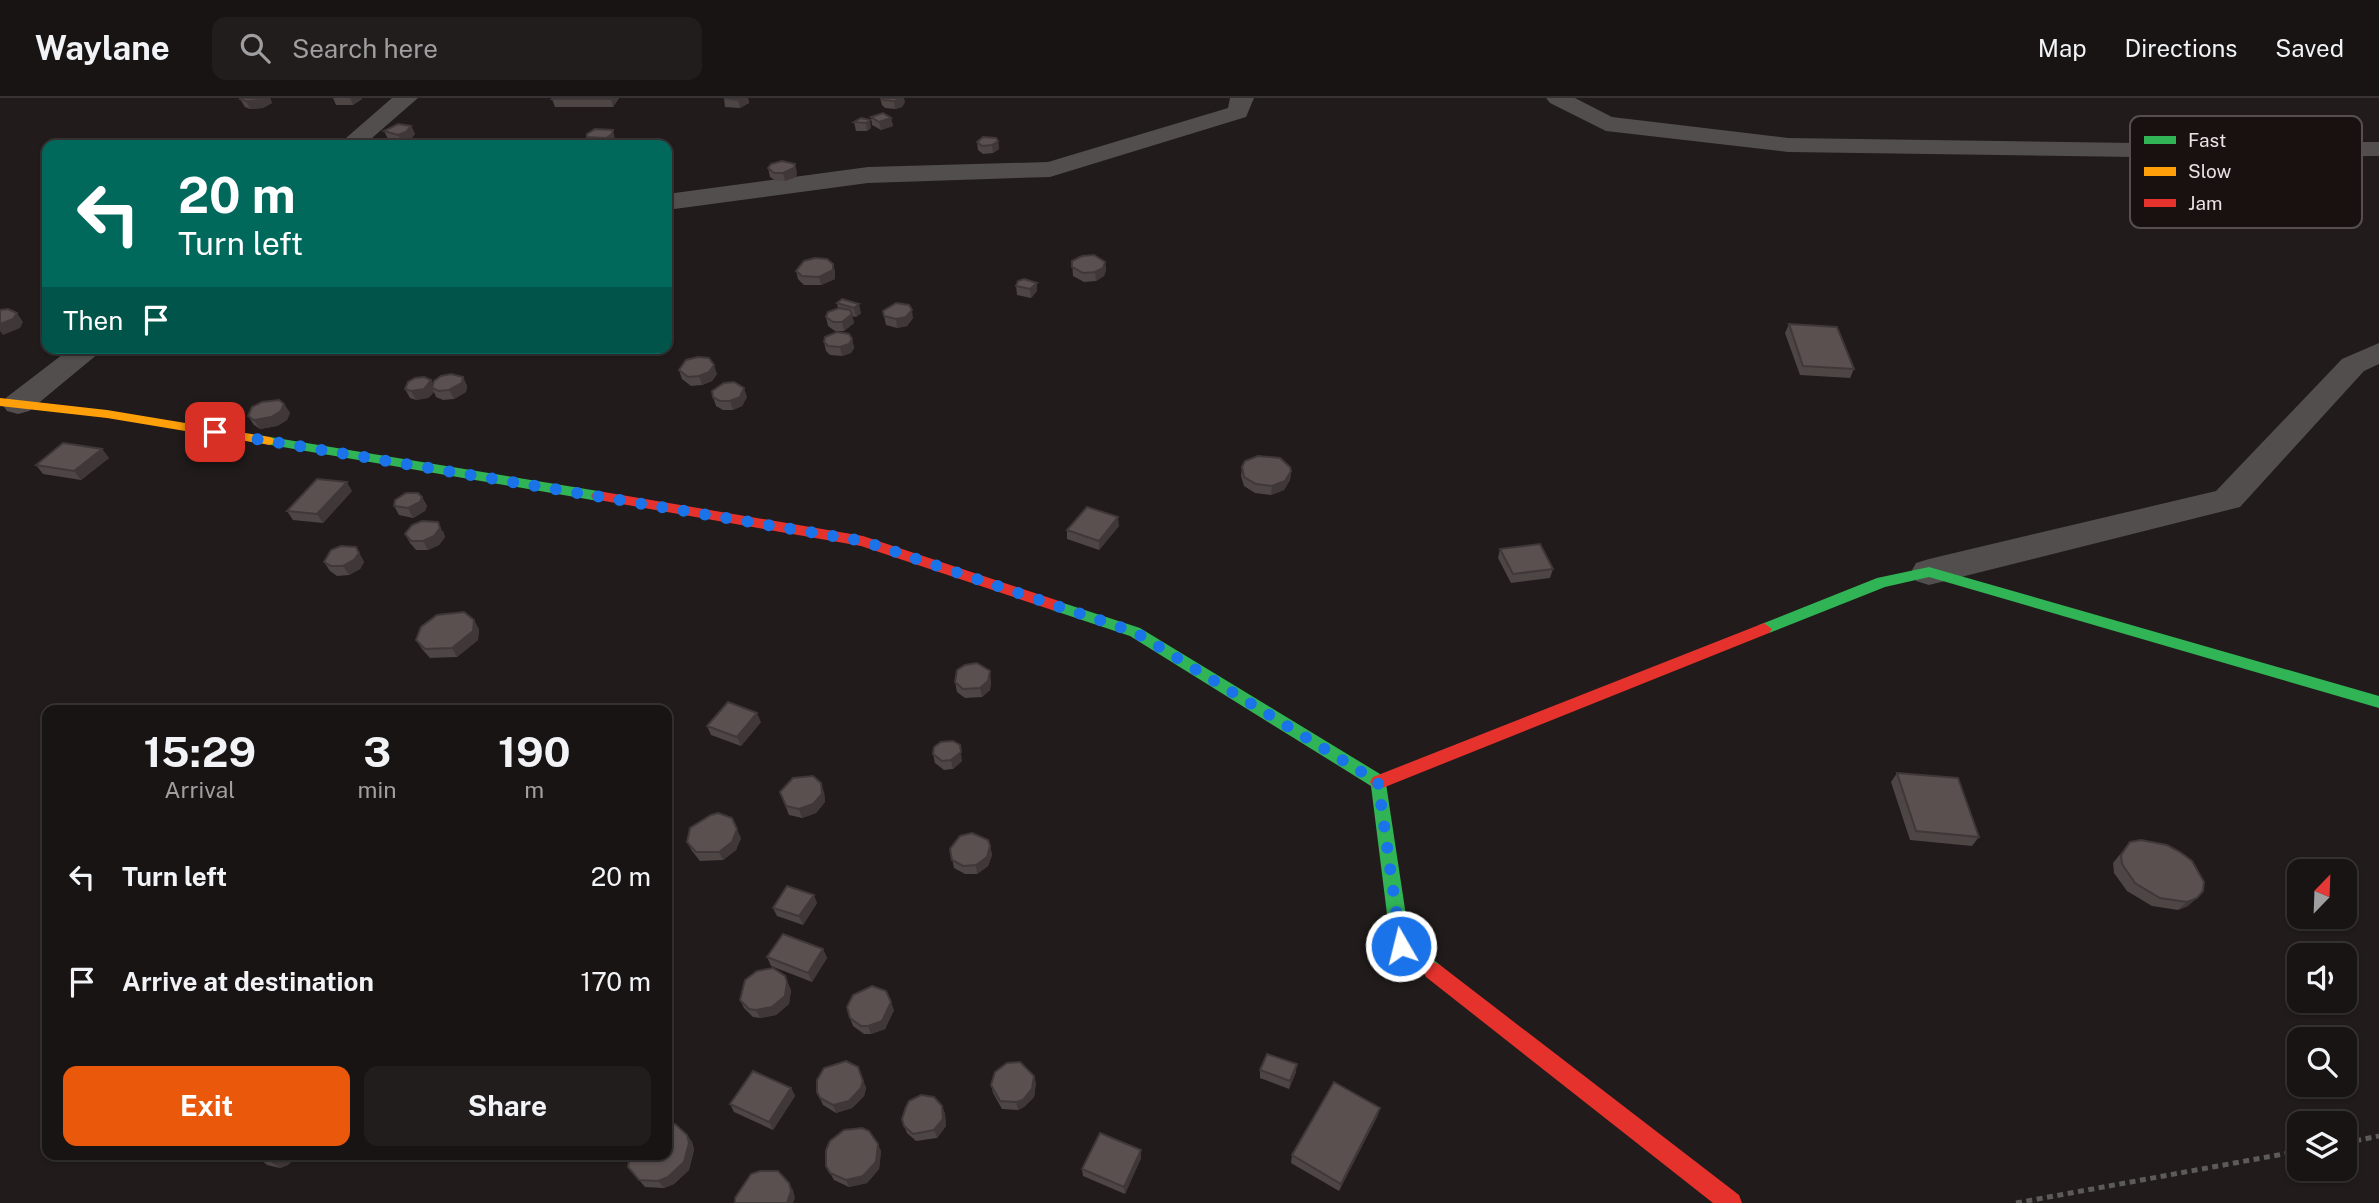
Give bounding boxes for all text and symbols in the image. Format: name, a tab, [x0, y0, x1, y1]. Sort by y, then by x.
search box	[212, 17, 702, 80]
text: Waylane	[35, 29, 170, 67]
icon: search	[236, 29, 274, 67]
text: Search here	[292, 33, 438, 64]
text: Map	[2038, 34, 2087, 62]
text: Directions	[2125, 34, 2237, 62]
text: Saved	[2275, 34, 2344, 62]
legend	[2130, 116, 2362, 228]
text: Fast	[2188, 129, 2226, 151]
text: Slow	[2188, 160, 2232, 182]
text: 20 m	[178, 166, 296, 224]
icon: left	[63, 168, 154, 259]
text: Jam	[2188, 192, 2222, 214]
text: Turn left	[178, 225, 303, 262]
icon: arrive	[137, 301, 175, 339]
text: Then	[63, 305, 123, 336]
pin	[185, 402, 245, 462]
icon: arrive	[196, 413, 234, 451]
text: 15:29	[143, 727, 256, 776]
text: 3	[363, 727, 391, 776]
text: 190	[498, 727, 571, 776]
text: Arrival	[164, 776, 235, 803]
text: min	[358, 776, 397, 803]
text: m	[524, 776, 544, 803]
icon: left	[63, 858, 101, 896]
north arrow	[2287, 859, 2357, 929]
map controls	[2287, 859, 2357, 1181]
text: Turn left	[122, 861, 227, 892]
text: 20 m	[591, 861, 651, 892]
position arrow	[1364, 909, 1438, 983]
button: sound	[2287, 943, 2357, 1013]
icon: arrive	[63, 963, 101, 1001]
text: Arrive at destination	[122, 966, 374, 997]
text: 170 m	[581, 966, 651, 997]
button: search	[2287, 1027, 2357, 1097]
button: Exit	[63, 1066, 350, 1146]
button: Share	[364, 1066, 651, 1146]
button: layers	[2287, 1111, 2357, 1181]

